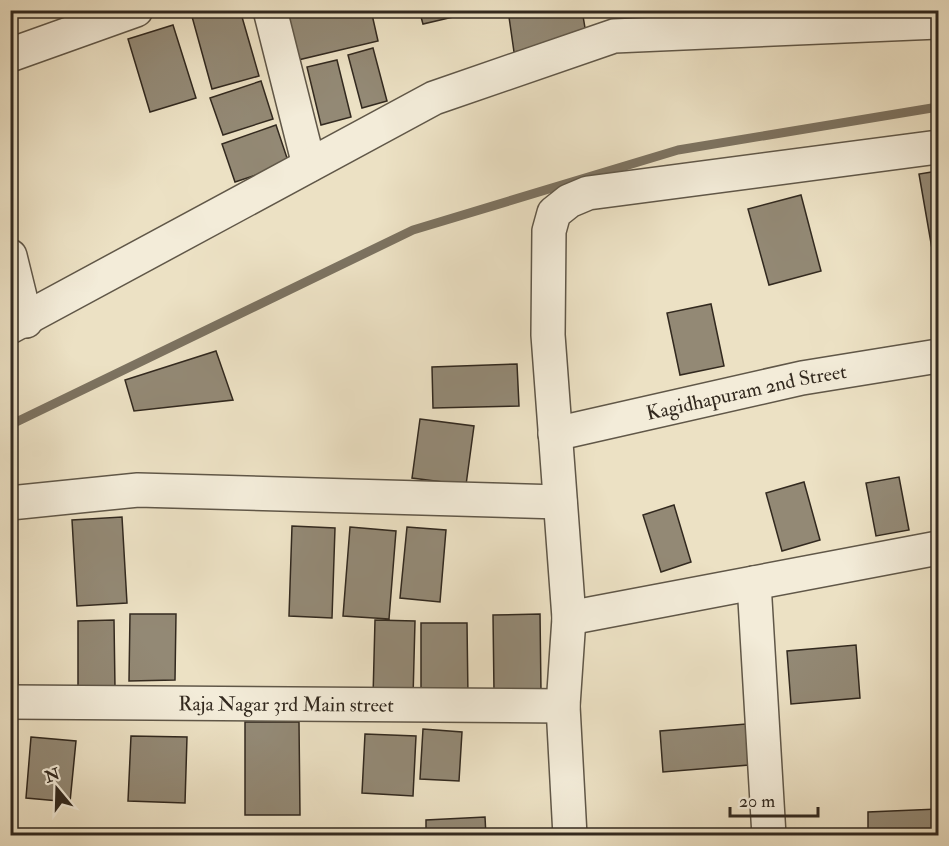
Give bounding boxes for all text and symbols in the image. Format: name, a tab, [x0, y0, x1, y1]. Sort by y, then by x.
street label: Kagidhapuram 2nd Street	[644, 358, 849, 425]
street label: Raja Nagar 3rd Main street	[178, 691, 394, 717]
north arrow	[27, 759, 87, 819]
text: N	[41, 764, 63, 788]
scale bar	[730, 780, 818, 818]
text: 20 m	[739, 790, 775, 813]

